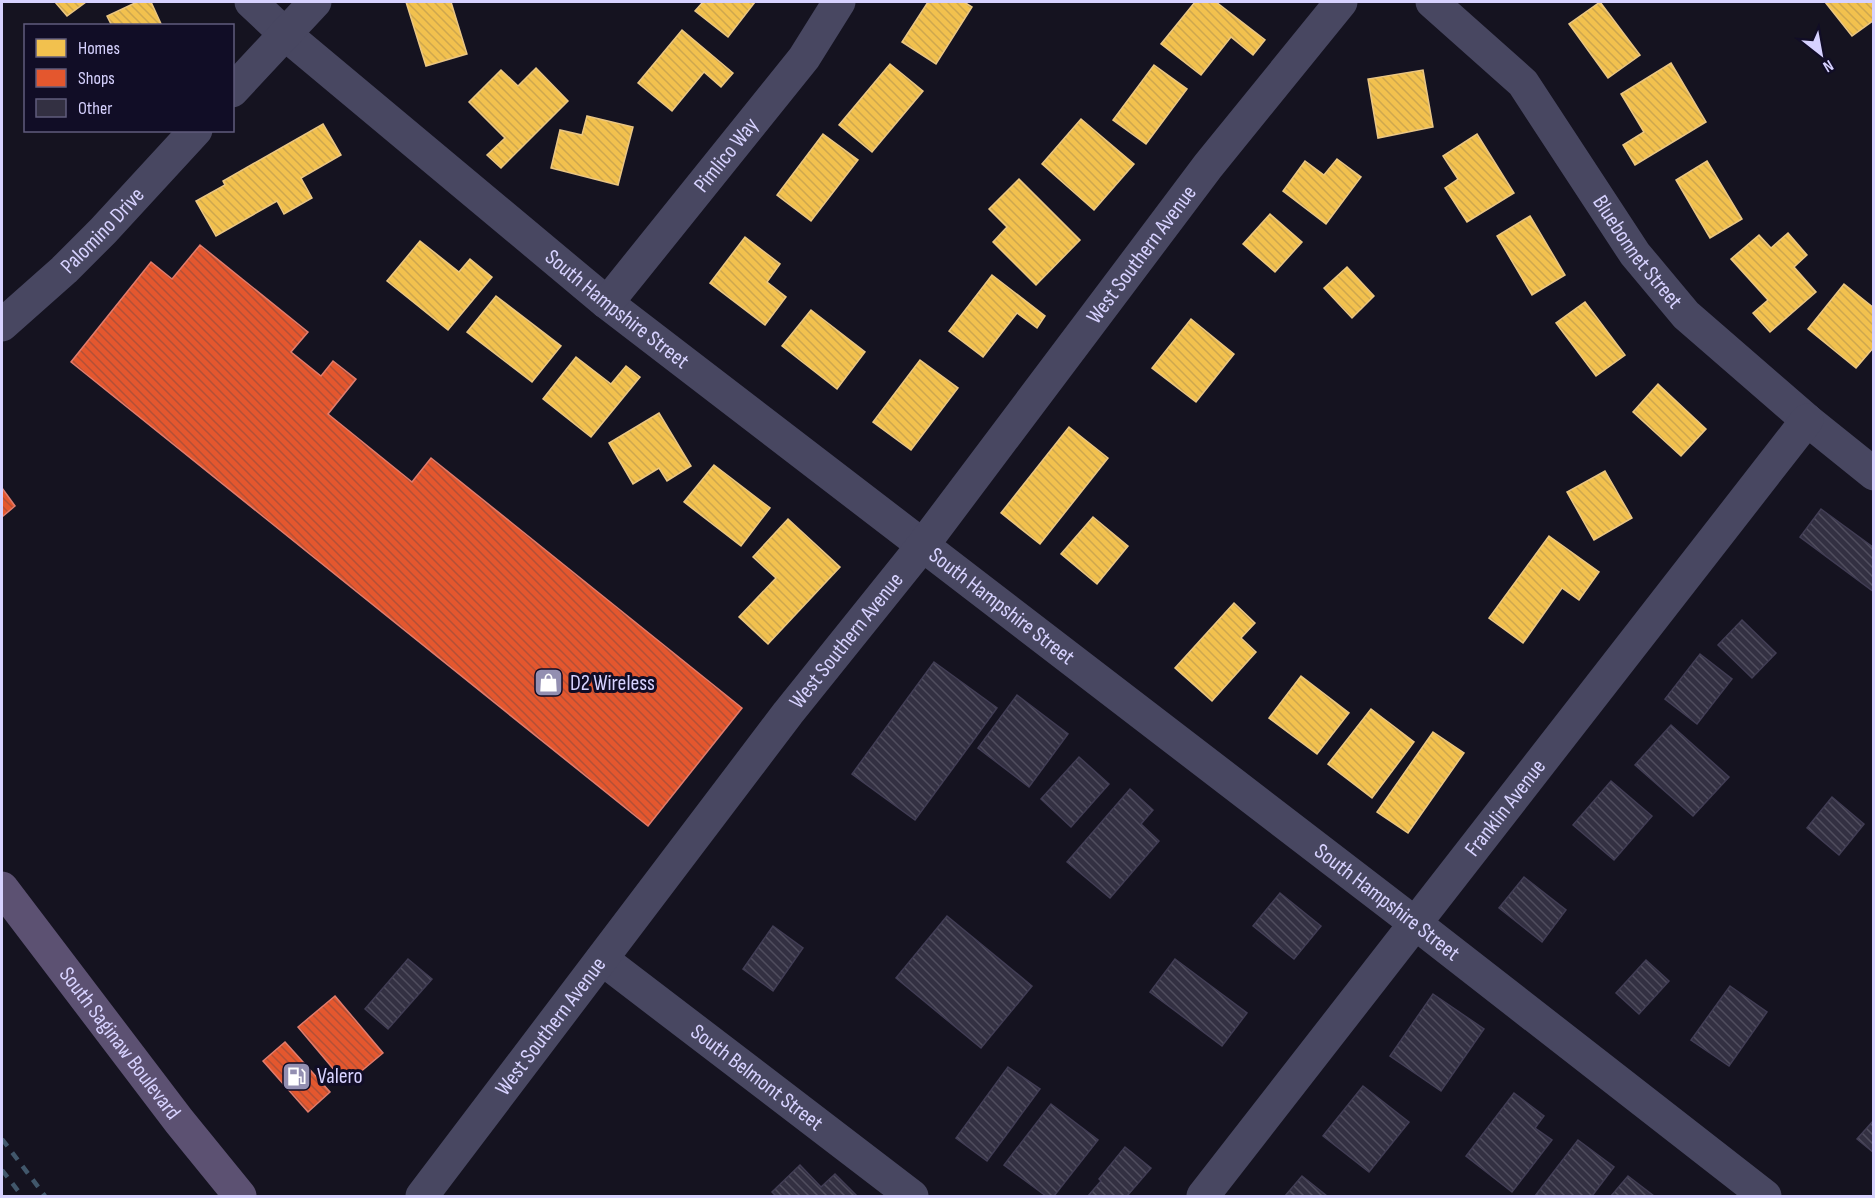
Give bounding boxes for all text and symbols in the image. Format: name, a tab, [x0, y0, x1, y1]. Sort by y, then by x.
legend	[24, 24, 234, 132]
north arrow	[1791, 24, 1851, 84]
text: Homes	[78, 38, 120, 59]
text: N	[1819, 55, 1837, 76]
text: Shops	[78, 68, 115, 89]
text: Other	[78, 98, 112, 119]
street label: Pimlico Way	[688, 112, 764, 198]
street label: West Southern Avenue	[1081, 180, 1202, 329]
street label: Palomino Drive	[55, 182, 150, 279]
street label: Bluebonnet Street	[1587, 190, 1689, 314]
street label: South Hampshire Street	[540, 244, 695, 375]
street label: South Hampshire Street	[924, 542, 1080, 671]
street label: West Southern Avenue	[783, 567, 909, 714]
shop icon: D2 Wireless	[533, 667, 565, 699]
place label: D2 Wireless	[570, 670, 655, 697]
street label: Franklin Avenue	[1459, 754, 1551, 862]
street label: South Hampshire Street	[1309, 838, 1466, 967]
street label: West Southern Avenue	[490, 952, 612, 1101]
street label: South Saginaw Boulevard	[53, 962, 187, 1125]
street label: South Belmont Street	[685, 1018, 829, 1137]
fuel station icon: Valero	[280, 1060, 312, 1092]
place label: Valero	[317, 1063, 363, 1090]

